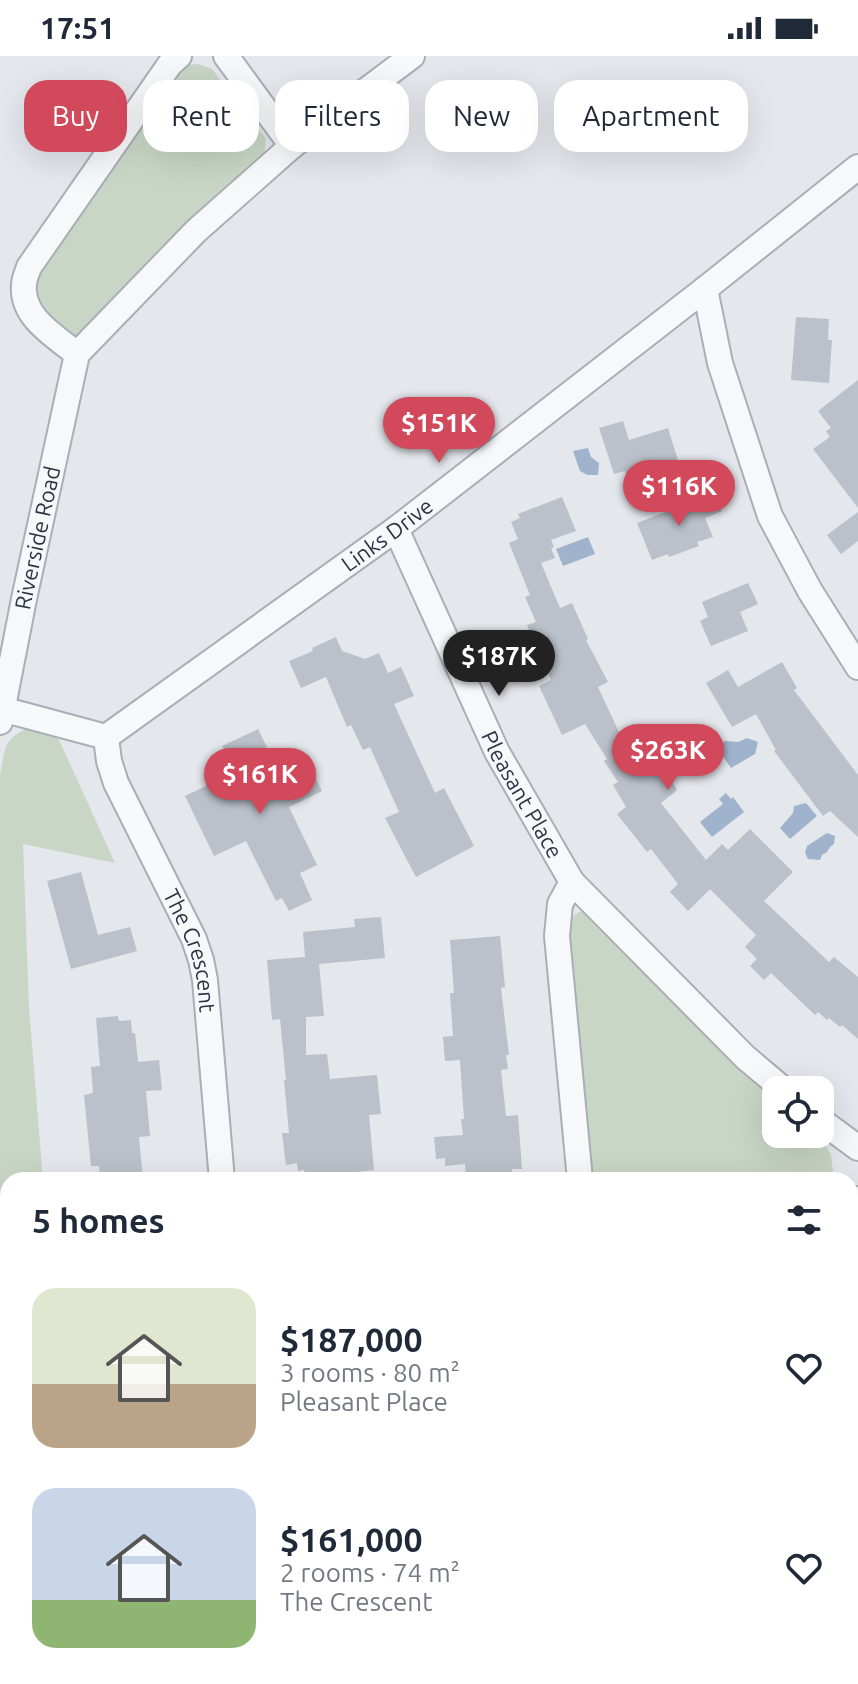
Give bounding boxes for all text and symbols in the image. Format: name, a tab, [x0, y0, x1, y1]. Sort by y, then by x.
text: 17:51	[40, 11, 115, 45]
chip: Buy	[24, 80, 127, 152]
chip: Rent	[143, 80, 259, 152]
chip: Filters	[275, 80, 409, 152]
chip: New	[425, 80, 538, 152]
chip: Apartment	[554, 80, 748, 152]
pin: $151K	[383, 397, 495, 465]
text: $151K	[401, 408, 477, 437]
pin: $116K	[623, 460, 735, 528]
street label: Riverside Road	[9, 464, 64, 611]
text: $116K	[641, 471, 717, 500]
street label: Links Drive	[336, 492, 437, 576]
pin: $187K	[443, 630, 555, 698]
text: $187K	[461, 641, 537, 670]
pin: $263K	[612, 724, 724, 792]
street label: Pleasant Place	[477, 727, 568, 862]
text: $263K	[630, 735, 706, 764]
pin: $161K	[204, 748, 316, 816]
text: $161K	[222, 759, 298, 788]
street label: The Crescent	[159, 885, 221, 1014]
map controls	[762, 1076, 834, 1148]
button: locate	[762, 1076, 834, 1148]
icon: filters	[782, 1198, 826, 1242]
text: 5 homes	[32, 1201, 165, 1239]
icon: home	[96, 1320, 192, 1416]
text: $187,000	[280, 1320, 423, 1358]
icon: heart	[782, 1346, 826, 1390]
text: 3 rooms · 80 m²	[280, 1358, 460, 1387]
text: Pleasant Place	[280, 1387, 448, 1416]
icon: home	[96, 1520, 192, 1616]
text: $161,000	[280, 1520, 423, 1558]
icon: heart	[782, 1546, 826, 1590]
text: 2 rooms · 74 m²	[280, 1558, 460, 1587]
text: The Crescent	[280, 1587, 432, 1616]

